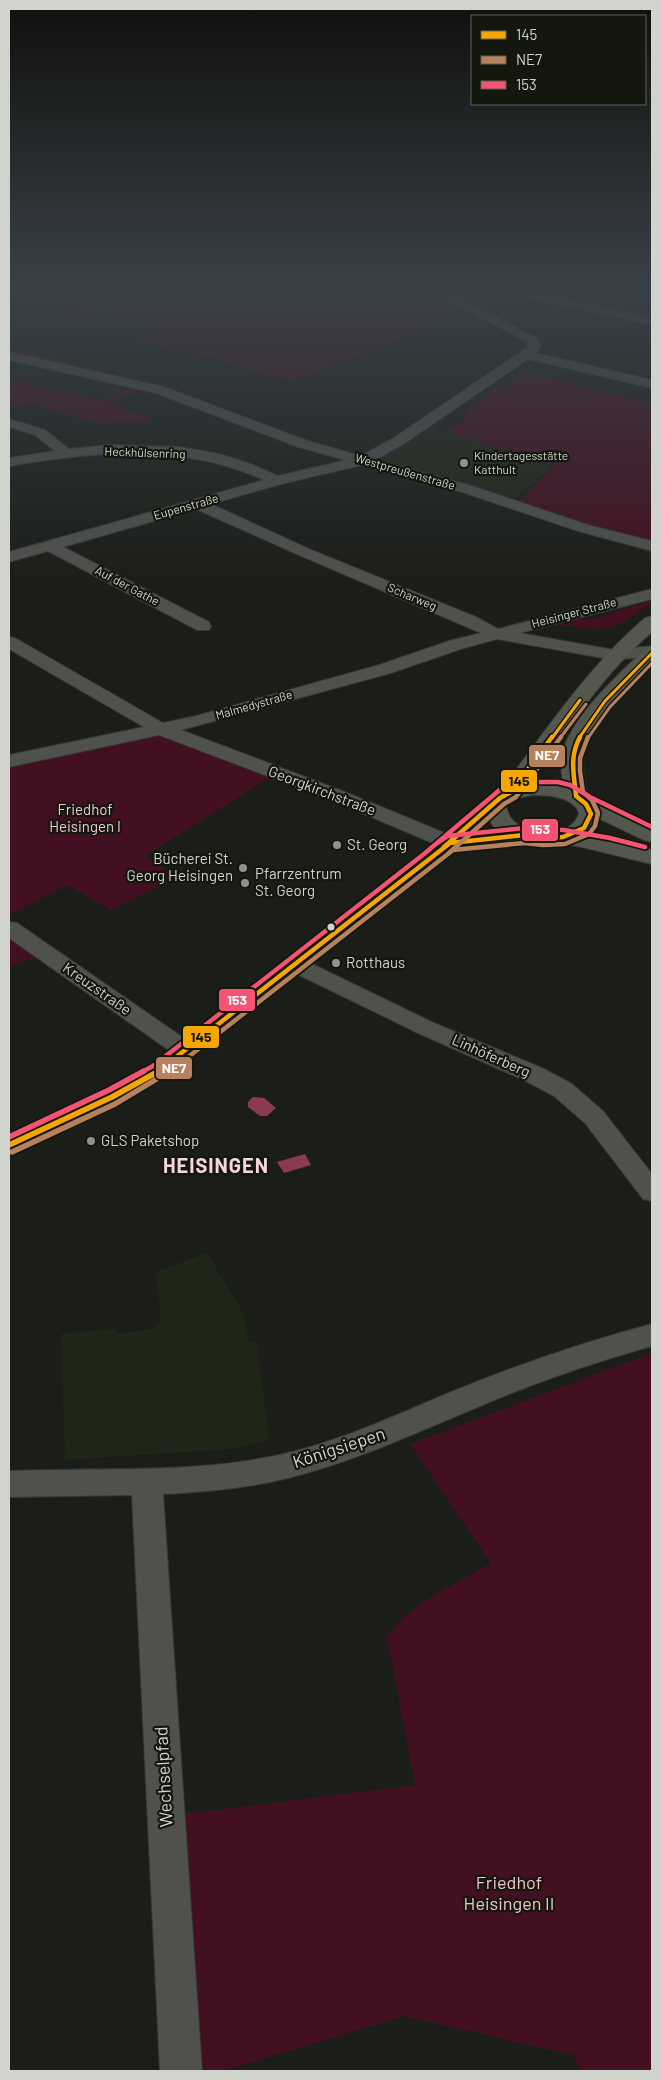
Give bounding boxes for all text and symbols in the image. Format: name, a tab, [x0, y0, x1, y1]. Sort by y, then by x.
legend	[471, 15, 646, 105]
text: 145	[516, 25, 537, 43]
text: NE7	[516, 50, 542, 68]
text: 153	[516, 75, 537, 93]
street label: Heckhülsenring	[104, 444, 186, 460]
place label: Kindertagesstätte Katthult	[474, 448, 568, 476]
street label: Westpreußenstraße	[354, 450, 457, 492]
marker: Kindertagesstätte Katthult	[458, 457, 470, 469]
street label: Eupenstraße	[152, 490, 220, 522]
street label: Auf der Gathe	[93, 562, 162, 608]
street label: Scharweg	[386, 580, 439, 613]
street label: Heisinger Straße	[530, 594, 618, 630]
street label: Malmedystraße	[214, 686, 294, 722]
line badge: NE7	[528, 744, 566, 768]
text: NE7	[535, 746, 559, 763]
street label: Georgkirchstraße	[266, 761, 379, 819]
line badge: 145	[500, 769, 538, 793]
text: 145	[509, 772, 530, 789]
park label: Friedhof Heisingen I	[49, 800, 121, 835]
line badge: 153	[521, 818, 559, 842]
text: 153	[530, 820, 550, 837]
place label: St. Georg	[347, 835, 407, 853]
marker: St. Georg	[331, 839, 343, 851]
place label: Bücherei St. Georg Heisingen	[126, 849, 233, 884]
marker: Bücherei St. Georg Heisingen	[237, 862, 249, 874]
place label: Pfarrzentrum St. Georg	[255, 864, 342, 899]
marker: Pfarrzentrum St. Georg	[239, 877, 251, 889]
unlabelled marker	[326, 922, 336, 932]
place label: Rotthaus	[346, 953, 405, 971]
marker: Rotthaus	[330, 957, 342, 969]
street label: Kreuzstraße	[60, 958, 135, 1018]
line badge: 153	[218, 988, 256, 1012]
text: 153	[227, 991, 247, 1008]
line badge: 145	[182, 1025, 220, 1049]
text: 145	[191, 1028, 212, 1045]
street label: Linhöferberg	[449, 1030, 533, 1080]
line badge: NE7	[155, 1056, 193, 1080]
text: NE7	[162, 1059, 186, 1076]
place label: GLS Paketshop	[101, 1131, 199, 1149]
marker: GLS Paketshop	[85, 1135, 97, 1147]
district label: HEISINGEN	[163, 1153, 269, 1177]
street label: Königsiepen	[290, 1422, 388, 1472]
street label: Wechselpfad	[149, 1726, 177, 1828]
park label: Friedhof Heisingen II	[464, 1871, 554, 1914]

